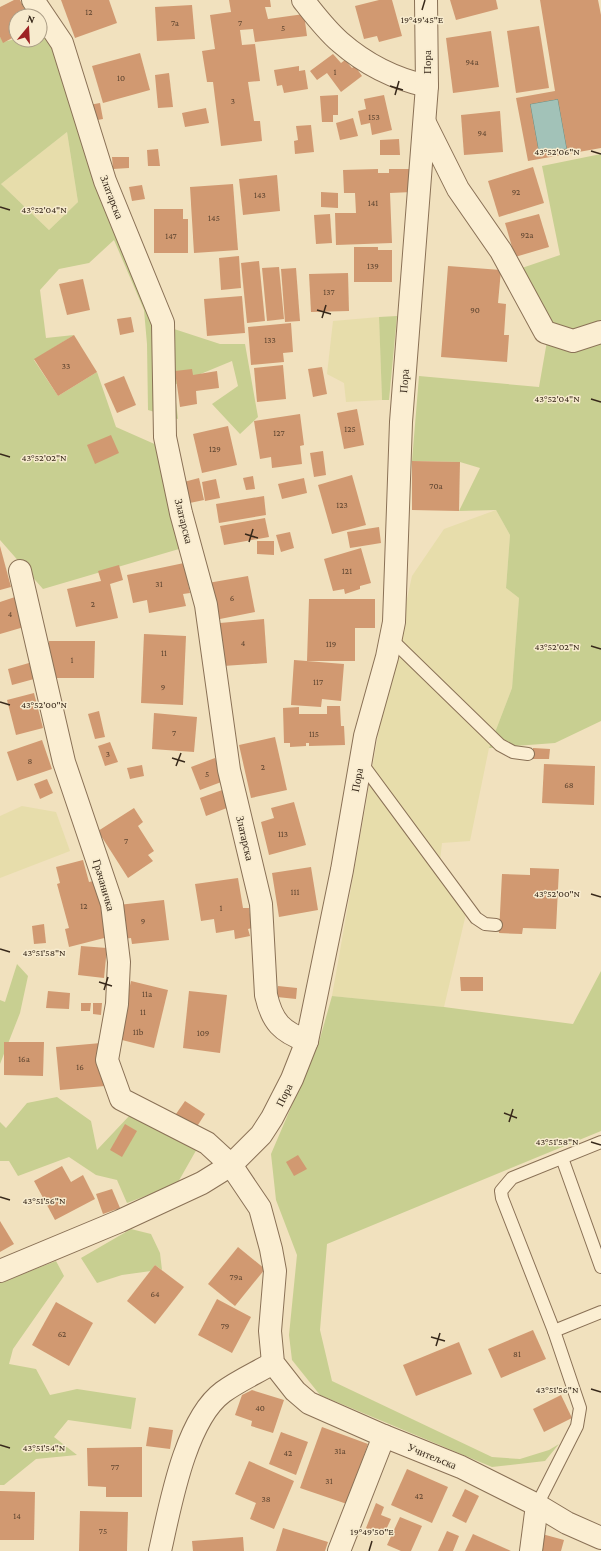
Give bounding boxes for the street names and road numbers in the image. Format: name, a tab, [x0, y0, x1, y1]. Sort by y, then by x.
street label: Пора	[421, 50, 433, 74]
street label: Златарска	[98, 174, 126, 221]
street label: Пора	[397, 368, 411, 393]
street label: Златарска	[173, 497, 195, 545]
street label: Пора	[349, 767, 365, 793]
street label: Златарска	[234, 814, 256, 862]
street label: Грачаничка	[91, 858, 117, 912]
street label: Пора	[273, 1082, 295, 1108]
street label: Учитељска	[406, 1441, 458, 1471]

